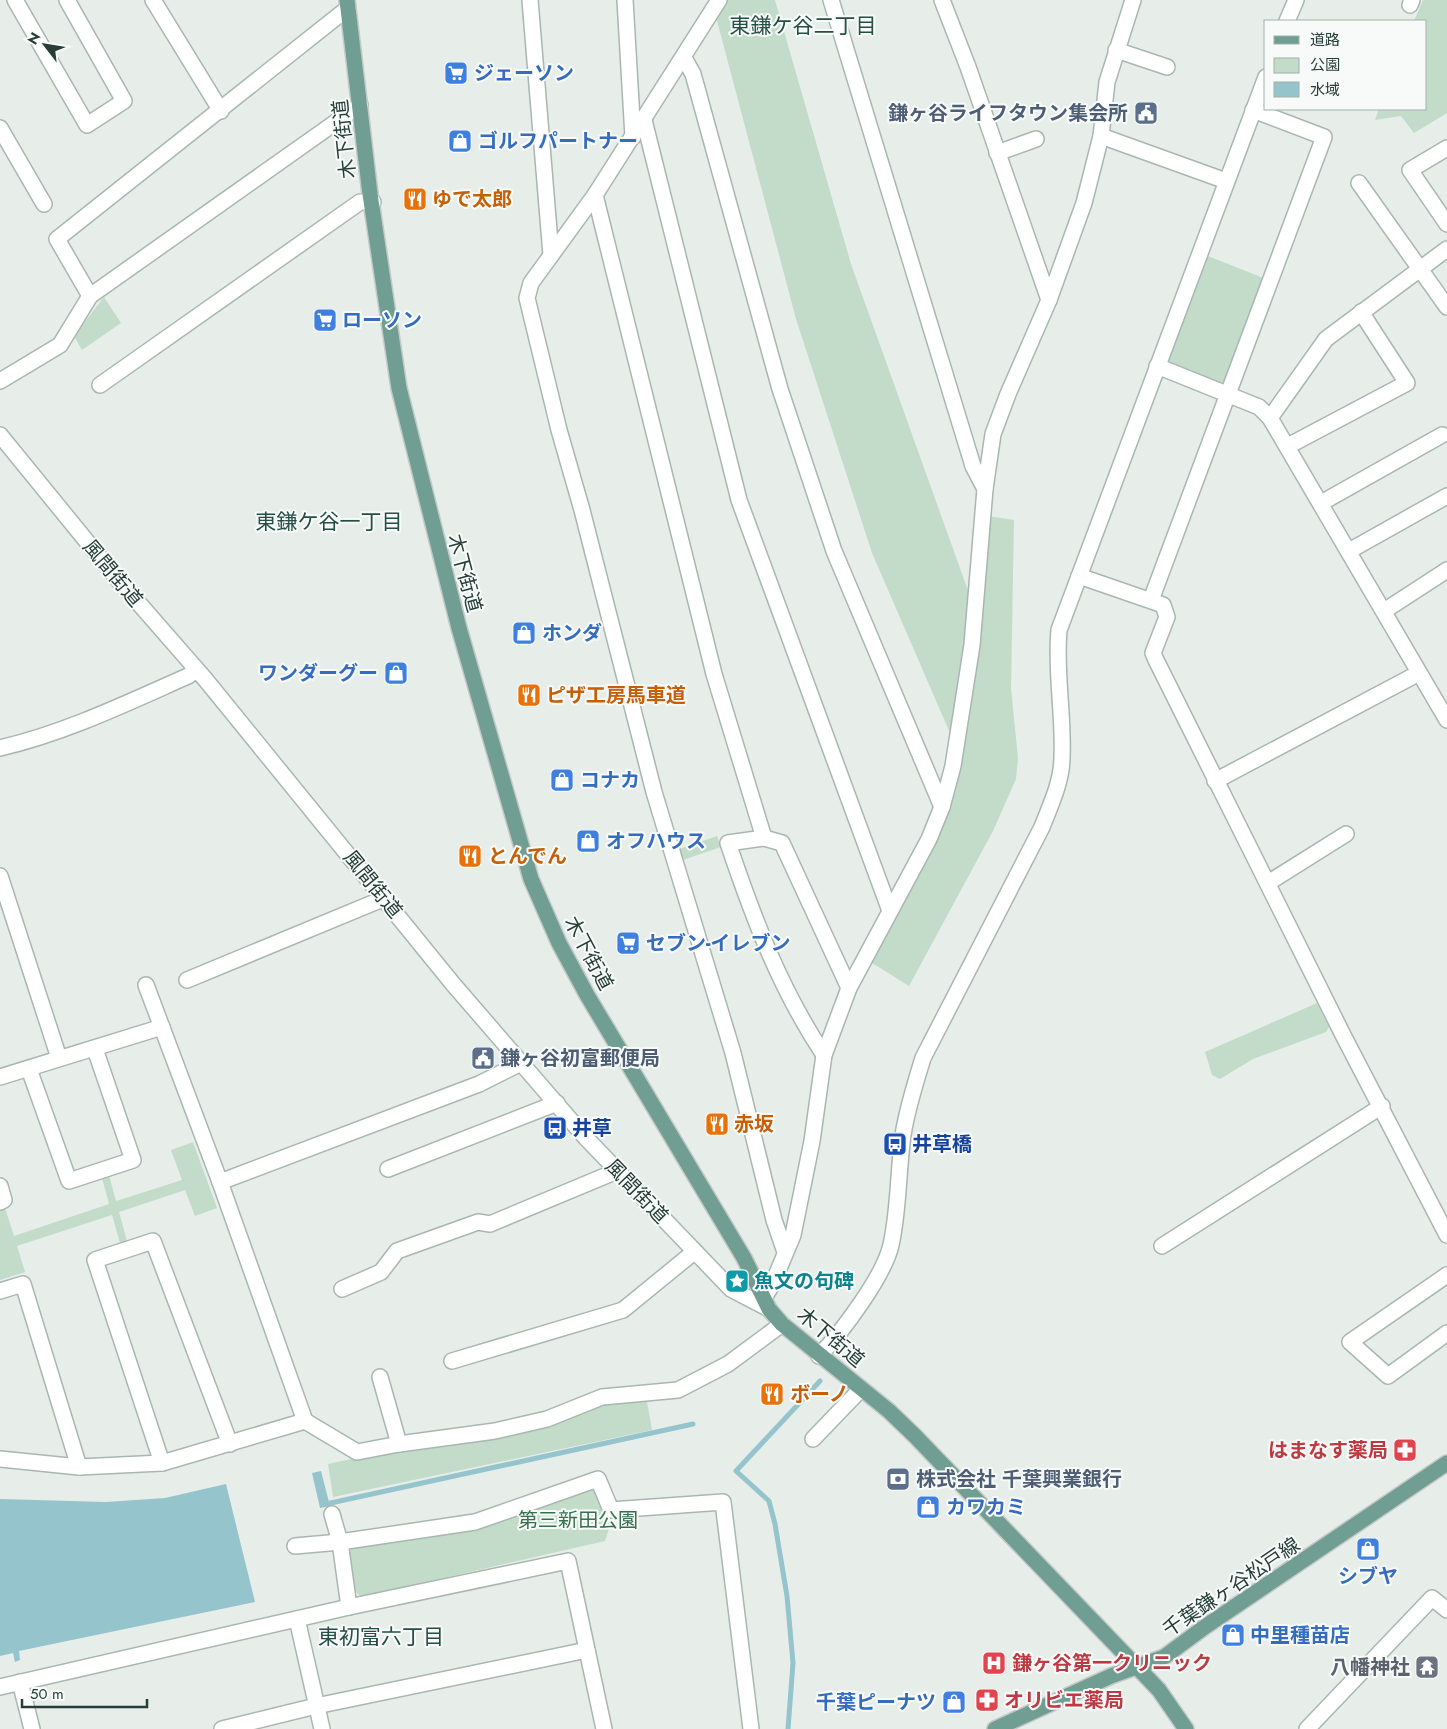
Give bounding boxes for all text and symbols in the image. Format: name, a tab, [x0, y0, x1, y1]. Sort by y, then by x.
district label: 東鎌ケ谷二丁目	[730, 11, 877, 41]
north arrow	[20, 20, 70, 70]
legend	[1264, 20, 1427, 110]
text: N	[22, 28, 45, 48]
text: 道路	[1310, 29, 1340, 51]
text: 公園	[1310, 54, 1340, 76]
place label: ジェーソン	[474, 59, 574, 88]
supermarket icon: ジェーソン	[443, 60, 469, 86]
text: 水域	[1310, 79, 1340, 101]
street label: 木下街道	[326, 98, 363, 180]
place label: 鎌ヶ谷ライフタウン集会所	[888, 99, 1128, 128]
public building icon: 鎌ヶ谷ライフタウン集会所	[1133, 100, 1159, 126]
place label: ゴルフパートナー	[478, 127, 638, 156]
shop icon: ゴルフパートナー	[447, 128, 473, 154]
place label: ゆで太郎	[432, 185, 512, 214]
restaurant icon: ゆで太郎	[402, 186, 428, 212]
place label: ローソン	[342, 306, 422, 335]
supermarket icon: ローソン	[312, 307, 338, 333]
district label: 東鎌ケ谷一丁目	[256, 507, 403, 537]
street label: 木下街道	[440, 531, 489, 616]
street label: 風間街道	[76, 533, 149, 613]
place label: ホンダ	[542, 619, 602, 648]
shop icon: ホンダ	[511, 620, 537, 646]
place label: ワンダーグー	[258, 659, 378, 688]
shop icon: ワンダーグー	[383, 660, 409, 686]
place label: ピザ工房馬車道	[546, 681, 686, 710]
restaurant icon: ピザ工房馬車道	[516, 682, 542, 708]
place label: コナカ	[580, 766, 640, 795]
shop icon: コナカ	[549, 767, 575, 793]
place label: オフハウス	[606, 827, 706, 856]
shop icon: オフハウス	[575, 828, 601, 854]
place label: とんでん	[488, 842, 567, 871]
restaurant icon: とんでん	[457, 843, 483, 869]
street label: 風間街道	[336, 844, 409, 925]
street label: 木下街道	[557, 911, 620, 995]
place label: セブン-イレブン	[646, 929, 790, 958]
supermarket icon: セブン-イレブン	[615, 930, 641, 956]
place label: 鎌ヶ谷初富郵便局	[500, 1044, 660, 1073]
public building icon: 鎌ヶ谷初富郵便局	[470, 1045, 496, 1071]
place label: 赤坂	[734, 1110, 774, 1139]
restaurant icon: 赤坂	[704, 1111, 730, 1137]
place label: 井草	[572, 1114, 612, 1143]
bus stop icon: 井草	[542, 1115, 568, 1141]
place label: 井草橋	[912, 1130, 972, 1159]
bus stop icon: 井草橋	[882, 1131, 908, 1157]
street label: 風間街道	[598, 1153, 675, 1230]
place label: 魚文の句碑	[754, 1267, 854, 1296]
place icon: 魚文の句碑	[724, 1268, 750, 1294]
street label: 木下街道	[791, 1301, 871, 1374]
place label: ボーノ	[790, 1380, 849, 1409]
restaurant icon: ボーノ	[759, 1381, 785, 1407]
place label: はまなす薬局	[1268, 1436, 1388, 1465]
pharmacy icon: はまなす薬局	[1392, 1437, 1418, 1463]
place label: 株式会社 千葉興業銀行	[916, 1465, 1122, 1494]
bank icon: 株式会社 千葉興業銀行	[885, 1466, 911, 1492]
place label: カワカミ	[946, 1493, 1026, 1522]
shop icon: カワカミ	[915, 1494, 941, 1520]
park label: 第三新田公園	[518, 1506, 638, 1535]
street label: 千葉鎌ヶ谷松戸線	[1157, 1531, 1306, 1644]
shop icon: シブヤ	[1355, 1536, 1381, 1562]
place label: シブヤ	[1338, 1562, 1398, 1591]
place label: 中里種苗店	[1250, 1621, 1350, 1650]
district label: 東初富六丁目	[318, 1622, 444, 1652]
shop icon: 中里種苗店	[1220, 1622, 1246, 1648]
place label: 鎌ヶ谷第一クリニック	[1012, 1649, 1212, 1678]
hospital icon: 鎌ヶ谷第一クリニック	[981, 1650, 1007, 1676]
place label: 八幡神社	[1330, 1653, 1410, 1682]
temple icon: 八幡神社	[1414, 1654, 1440, 1680]
scale bar	[22, 1676, 148, 1708]
text: 50 m	[30, 1683, 64, 1705]
place label: オリビエ薬局	[1004, 1686, 1124, 1715]
pharmacy icon: オリビエ薬局	[974, 1687, 1000, 1713]
place label: 千葉ピーナツ	[816, 1688, 936, 1717]
shop icon: 千葉ピーナツ	[941, 1689, 967, 1715]

